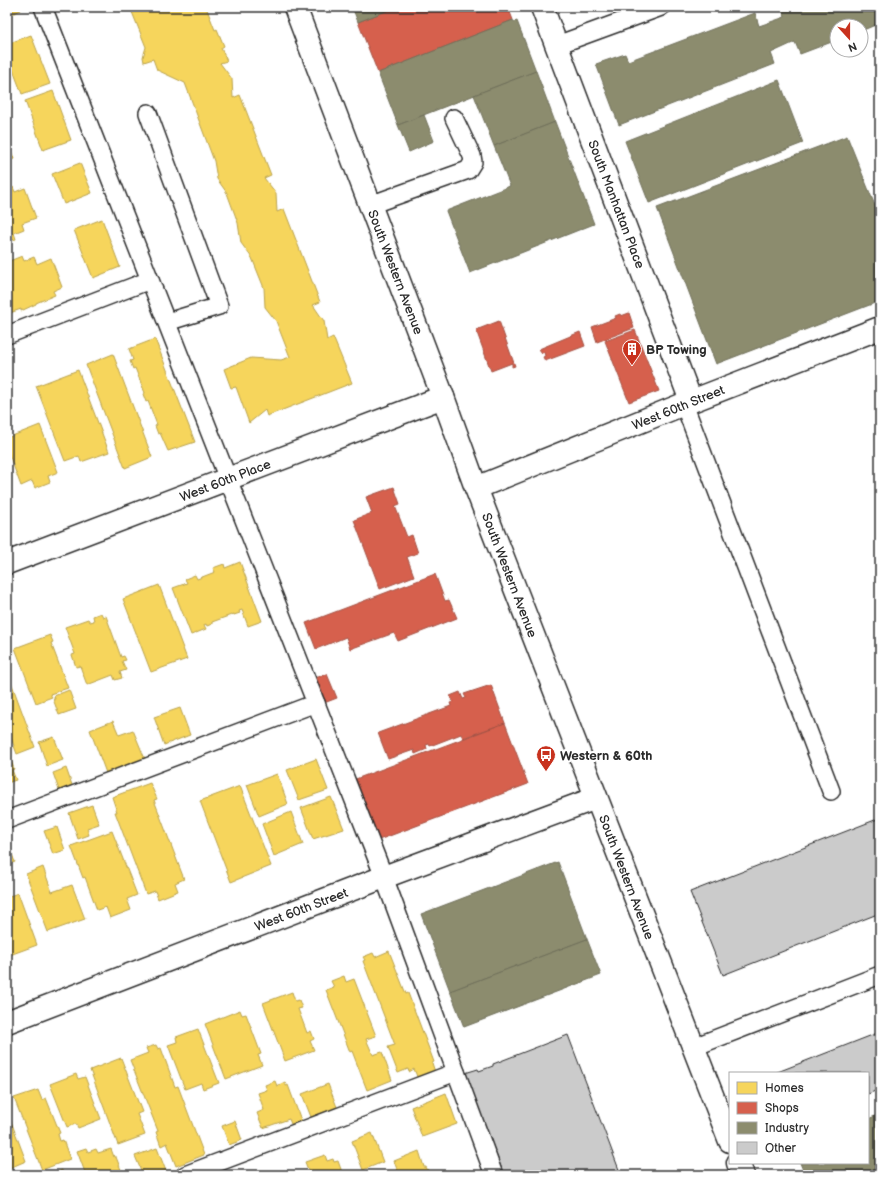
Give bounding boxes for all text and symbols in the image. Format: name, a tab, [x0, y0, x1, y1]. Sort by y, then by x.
north arrow	[829, 18, 869, 58]
text: N	[846, 39, 859, 54]
street label: South Manhattan Place	[584, 138, 648, 271]
street label: South Western Avenue	[364, 208, 426, 337]
building icon: BP Towing	[621, 338, 643, 366]
place label: BP Towing	[646, 342, 707, 358]
street label: West 60th Street	[630, 382, 727, 434]
street label: West 60th Place	[178, 456, 273, 506]
street label: South Western Avenue	[478, 511, 540, 640]
bus stop icon: Western & 60th	[535, 744, 557, 772]
place label: Western & 60th	[560, 748, 652, 764]
street label: South Western Avenue	[595, 813, 657, 942]
street label: West 60th Street	[253, 885, 350, 935]
legend	[729, 1072, 869, 1164]
text: Homes	[765, 1081, 804, 1096]
text: Shops	[765, 1101, 799, 1116]
text: Industry	[765, 1121, 810, 1136]
text: Other	[765, 1141, 797, 1156]

